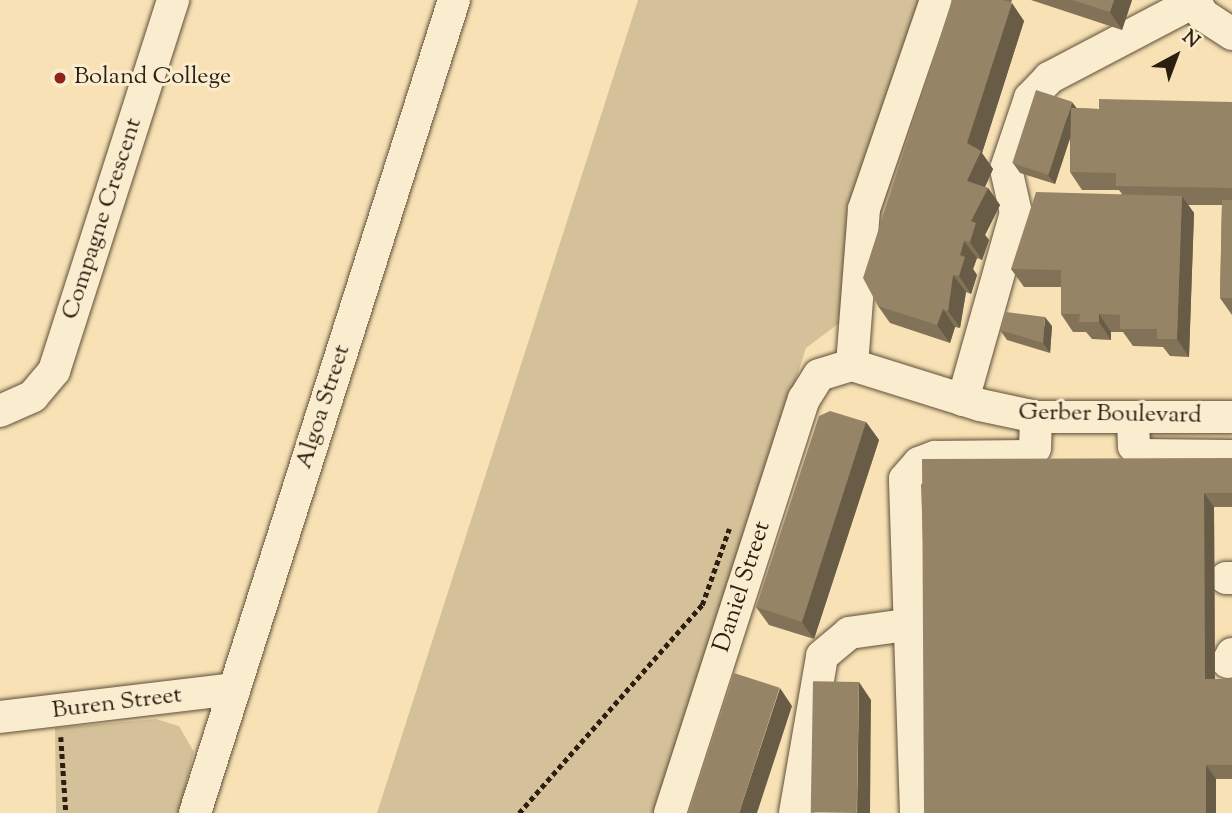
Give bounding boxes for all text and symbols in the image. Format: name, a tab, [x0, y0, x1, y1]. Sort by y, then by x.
north arrow	[1141, 21, 1211, 91]
text: N	[1176, 25, 1205, 55]
place label: Boland College	[74, 64, 231, 92]
marker: Boland College	[52, 70, 68, 86]
street label: Compagne Crescent	[57, 115, 149, 323]
street label: Algoa Street	[290, 341, 358, 473]
street label: Gerber Boulevard	[1018, 399, 1202, 431]
street label: Daniel Street	[708, 518, 778, 656]
street label: Buren Street	[51, 682, 183, 726]

